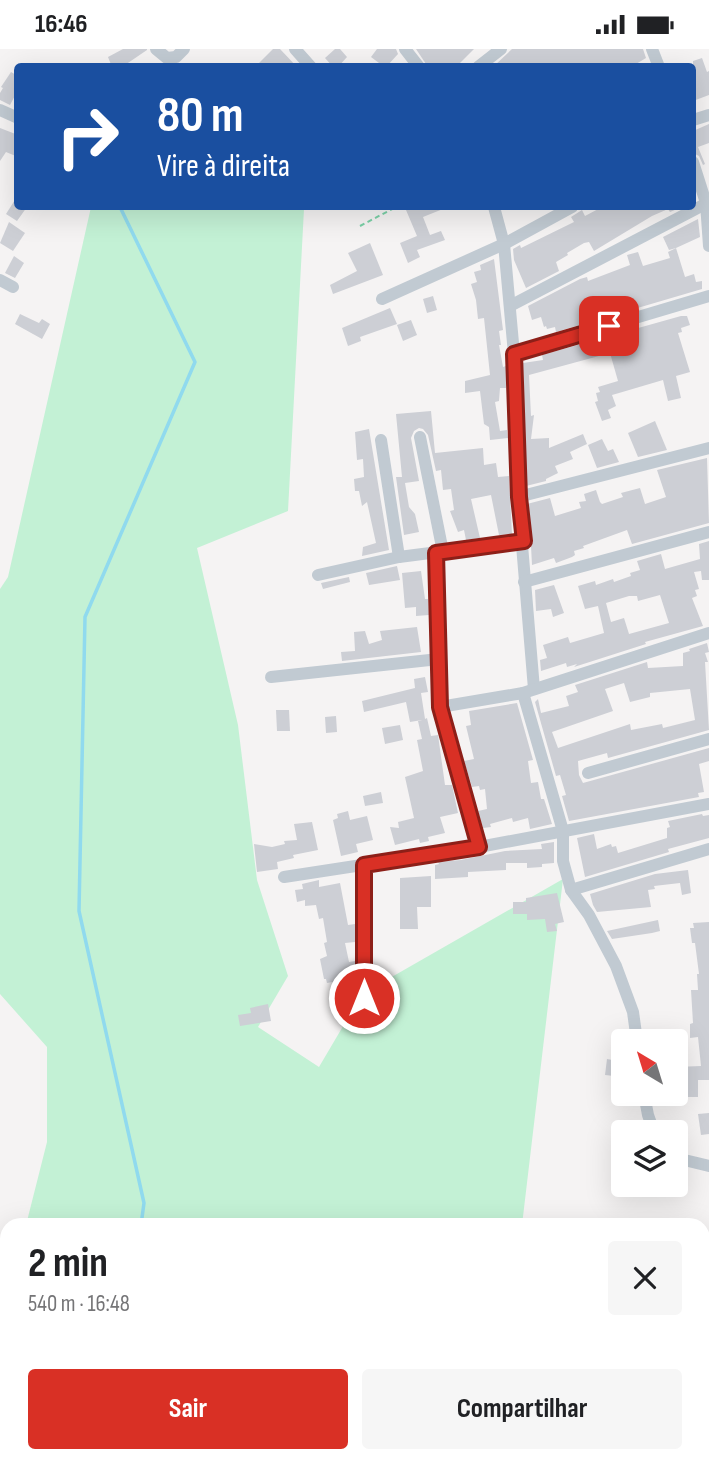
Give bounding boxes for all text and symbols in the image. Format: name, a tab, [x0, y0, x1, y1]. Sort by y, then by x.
text: 16:46	[35, 9, 88, 40]
text: 80 m	[157, 87, 244, 146]
icon: right	[42, 91, 133, 182]
text: Vire à direita	[157, 147, 290, 186]
pin	[579, 296, 639, 356]
icon: arrive	[590, 307, 628, 345]
position arrow	[327, 961, 401, 1035]
north arrow	[611, 1029, 688, 1106]
map controls	[611, 1029, 688, 1197]
button: layers	[611, 1120, 688, 1197]
text: 2 min	[28, 1238, 108, 1289]
button: close	[608, 1241, 682, 1315]
text: 540 m · 16:48	[28, 1290, 130, 1318]
button: Sair	[28, 1369, 348, 1449]
button: Compartilhar	[362, 1369, 682, 1449]

